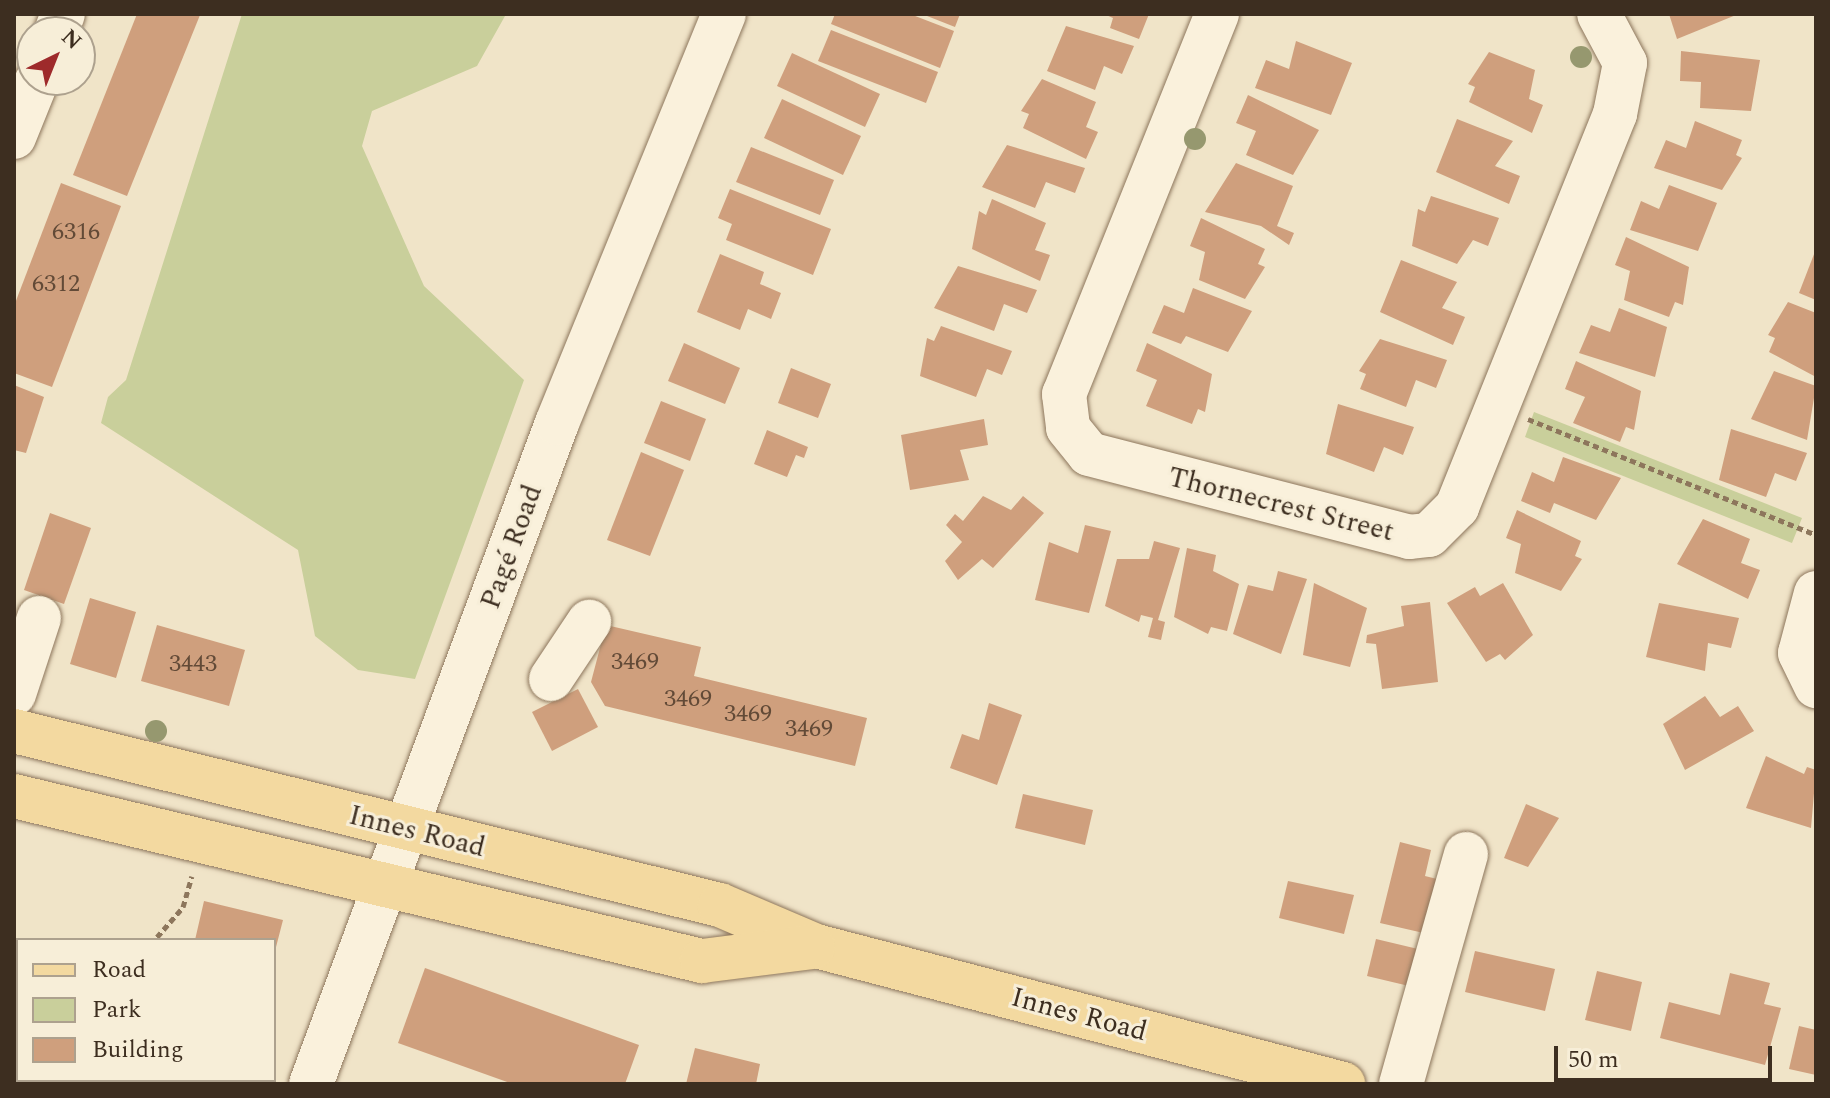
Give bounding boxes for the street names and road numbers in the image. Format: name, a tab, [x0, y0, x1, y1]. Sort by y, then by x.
street label: Thornecrest Street	[1165, 461, 1397, 549]
street label: Pagé Road	[474, 480, 550, 614]
street label: Innes Road	[345, 799, 489, 865]
street label: Innes Road	[1007, 981, 1151, 1049]

